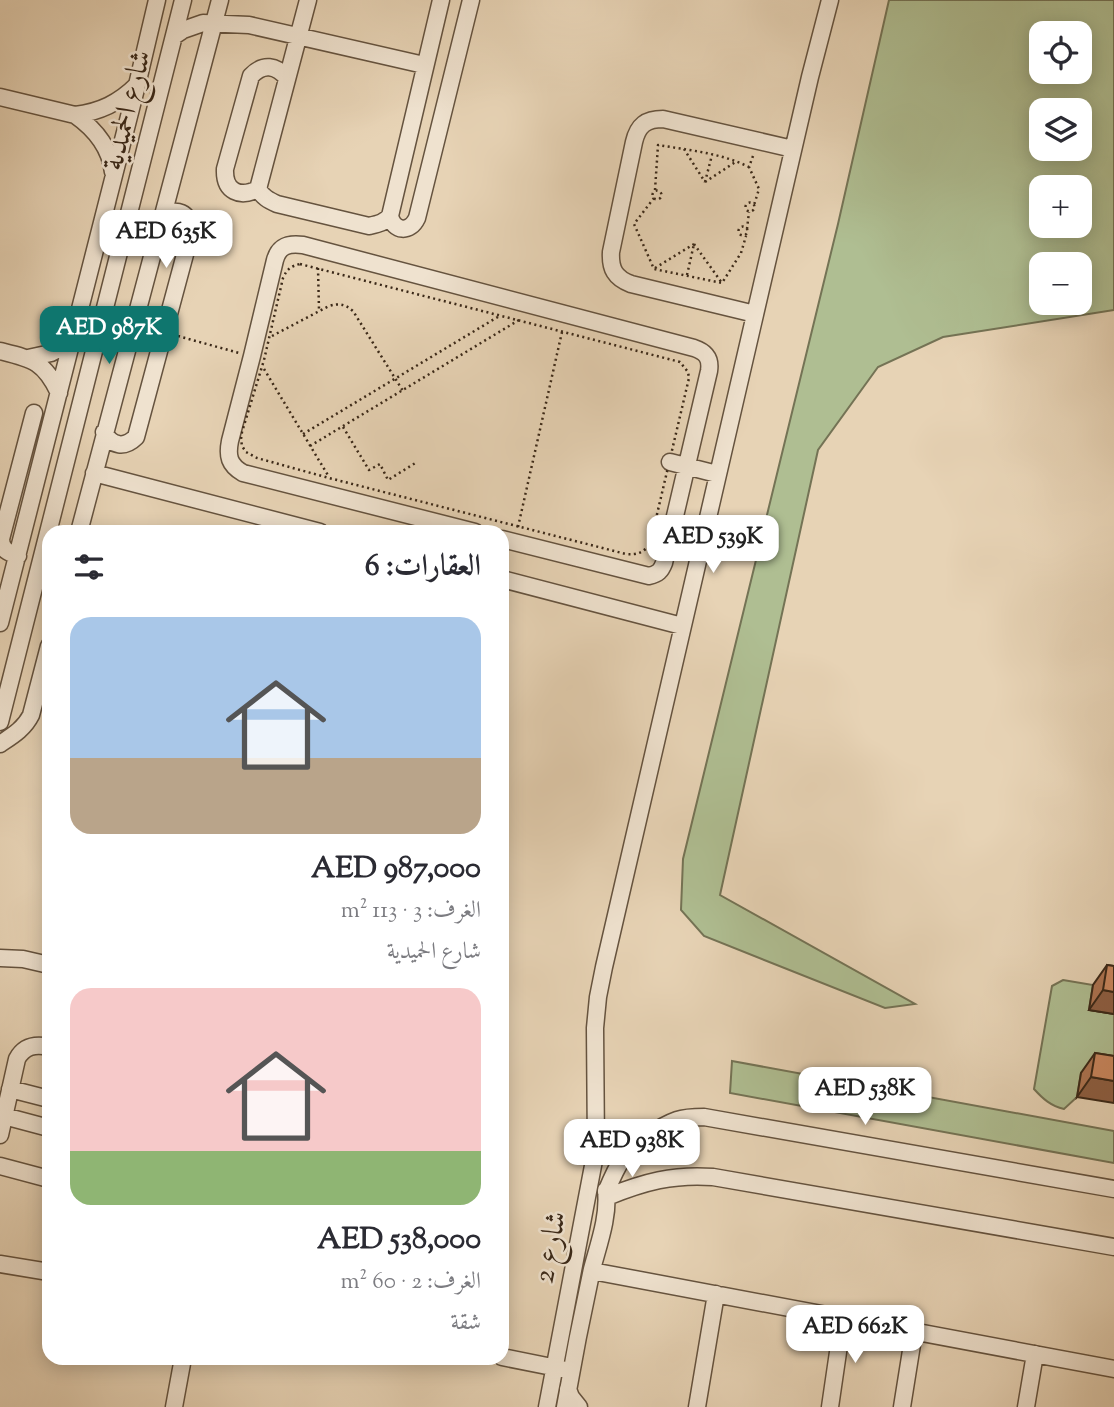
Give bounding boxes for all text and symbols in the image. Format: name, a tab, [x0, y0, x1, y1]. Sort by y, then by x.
map controls	[1029, 21, 1092, 315]
button: locate	[1029, 21, 1092, 84]
street label: شارع الحميدية	[93, 46, 165, 176]
button: layers	[1029, 98, 1092, 161]
button: +	[1029, 175, 1092, 238]
pin: AED 635K	[94, 210, 238, 270]
text: AED 635K	[116, 216, 216, 249]
button: −	[1029, 252, 1092, 315]
pin: AED 987K	[37, 306, 181, 366]
text: AED 987K	[56, 312, 162, 345]
pin: AED 539K	[641, 516, 785, 575]
text: AED 539K	[663, 521, 763, 554]
text: العقارات: 6	[365, 546, 481, 589]
icon: filters	[70, 548, 108, 586]
icon: home	[213, 662, 339, 788]
text: AED 987,000	[311, 848, 481, 891]
text: الغرف: 3 · 113 m²	[341, 895, 481, 928]
text: شارع الحميدية	[387, 936, 481, 969]
icon: home	[213, 1033, 339, 1159]
pin: AED 538K	[793, 1068, 937, 1127]
text: AED 538K	[815, 1073, 916, 1106]
pin: AED 938K	[560, 1120, 704, 1179]
text: AED 938K	[580, 1125, 684, 1158]
street label: شارع 2	[523, 1208, 580, 1287]
text: AED 538,000	[317, 1219, 481, 1262]
text: الغرف: 2 · 60 m²	[341, 1266, 481, 1299]
pin: AED 662K	[783, 1306, 927, 1365]
text: شقة	[451, 1307, 481, 1340]
text: AED 662K	[802, 1311, 908, 1344]

